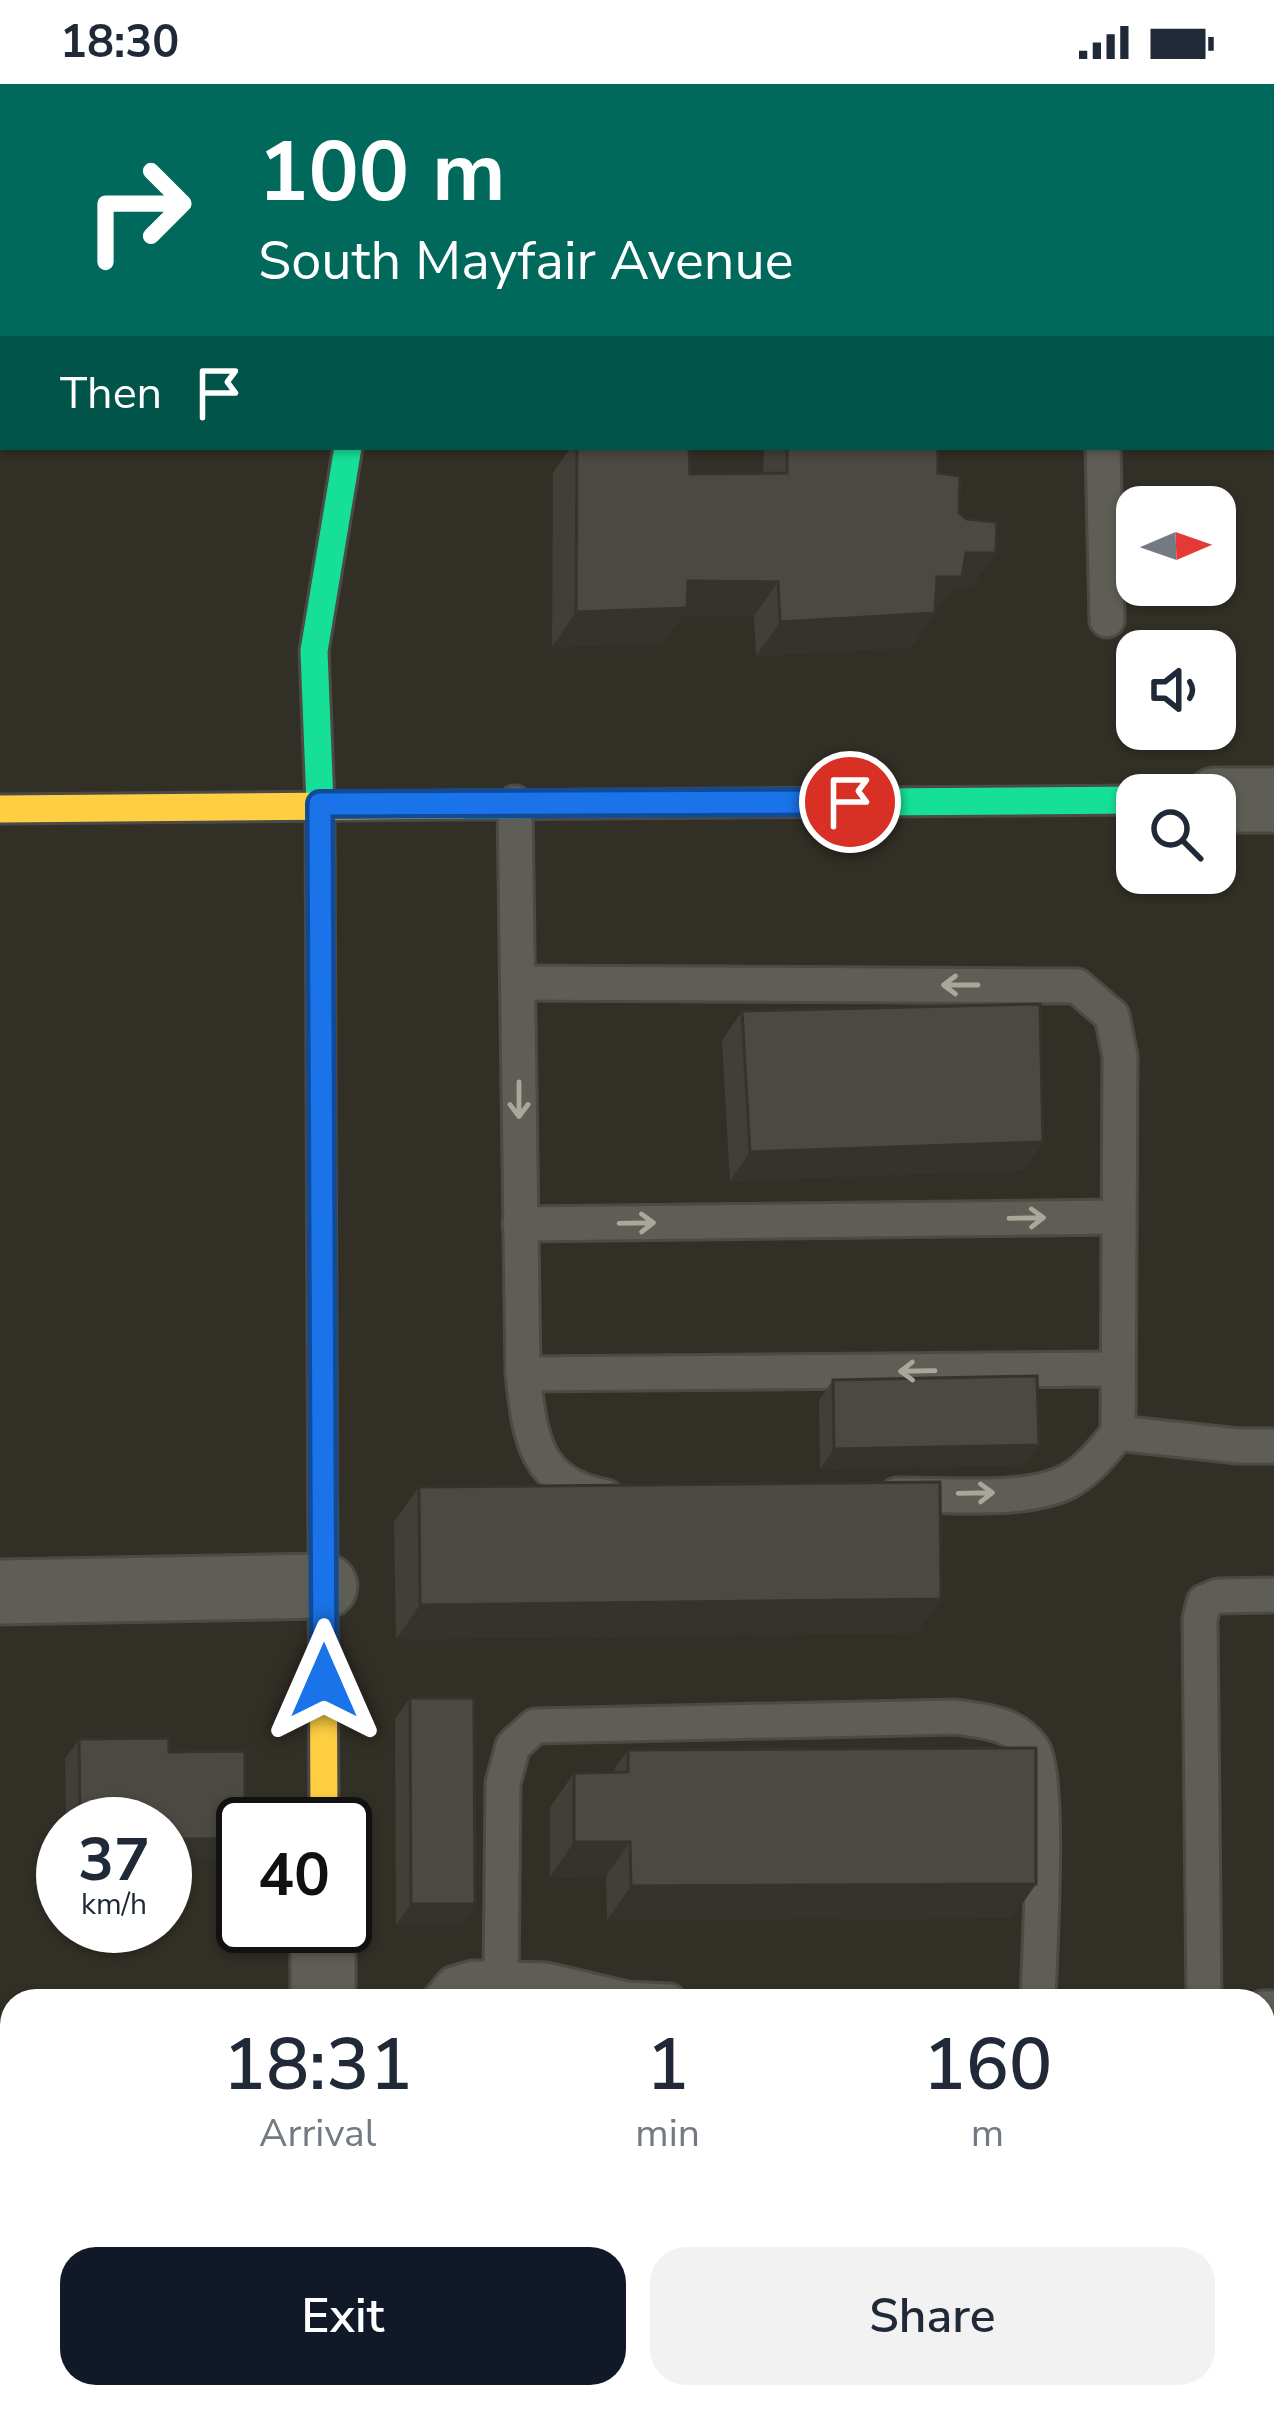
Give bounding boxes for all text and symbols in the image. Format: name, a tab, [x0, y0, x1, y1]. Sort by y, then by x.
text: 18:30	[60, 12, 179, 73]
text: 100 m	[258, 115, 506, 230]
icon: right	[60, 132, 216, 288]
text: South Mayfair Avenue	[258, 224, 793, 298]
icon: arrive	[186, 360, 252, 426]
text: Then	[60, 363, 162, 424]
north arrow	[1116, 486, 1236, 606]
map controls	[1116, 486, 1236, 894]
button: sound	[1116, 630, 1236, 750]
pin	[799, 751, 901, 853]
icon: arrive	[817, 769, 883, 835]
button: search	[1116, 774, 1236, 894]
one-way arrow	[941, 974, 980, 996]
one-way arrow	[508, 1080, 531, 1119]
one-way arrow	[1007, 1207, 1046, 1230]
one-way arrow	[617, 1211, 656, 1234]
one-way arrow	[898, 1360, 937, 1382]
one-way arrow	[956, 1482, 995, 1505]
position arrow	[261, 1618, 387, 1744]
speed limit sign: 40	[216, 1797, 372, 1953]
text: 37	[78, 1819, 150, 1901]
text: km/h	[81, 1884, 147, 1925]
text: 18:31	[223, 2016, 413, 2114]
text: 1	[646, 2016, 689, 2114]
text: 160	[923, 2016, 1052, 2114]
text: Arrival	[259, 2107, 376, 2160]
text: min	[635, 2107, 700, 2160]
text: m	[971, 2107, 1004, 2160]
button: Exit	[60, 2247, 626, 2385]
button: Share	[650, 2247, 1215, 2385]

